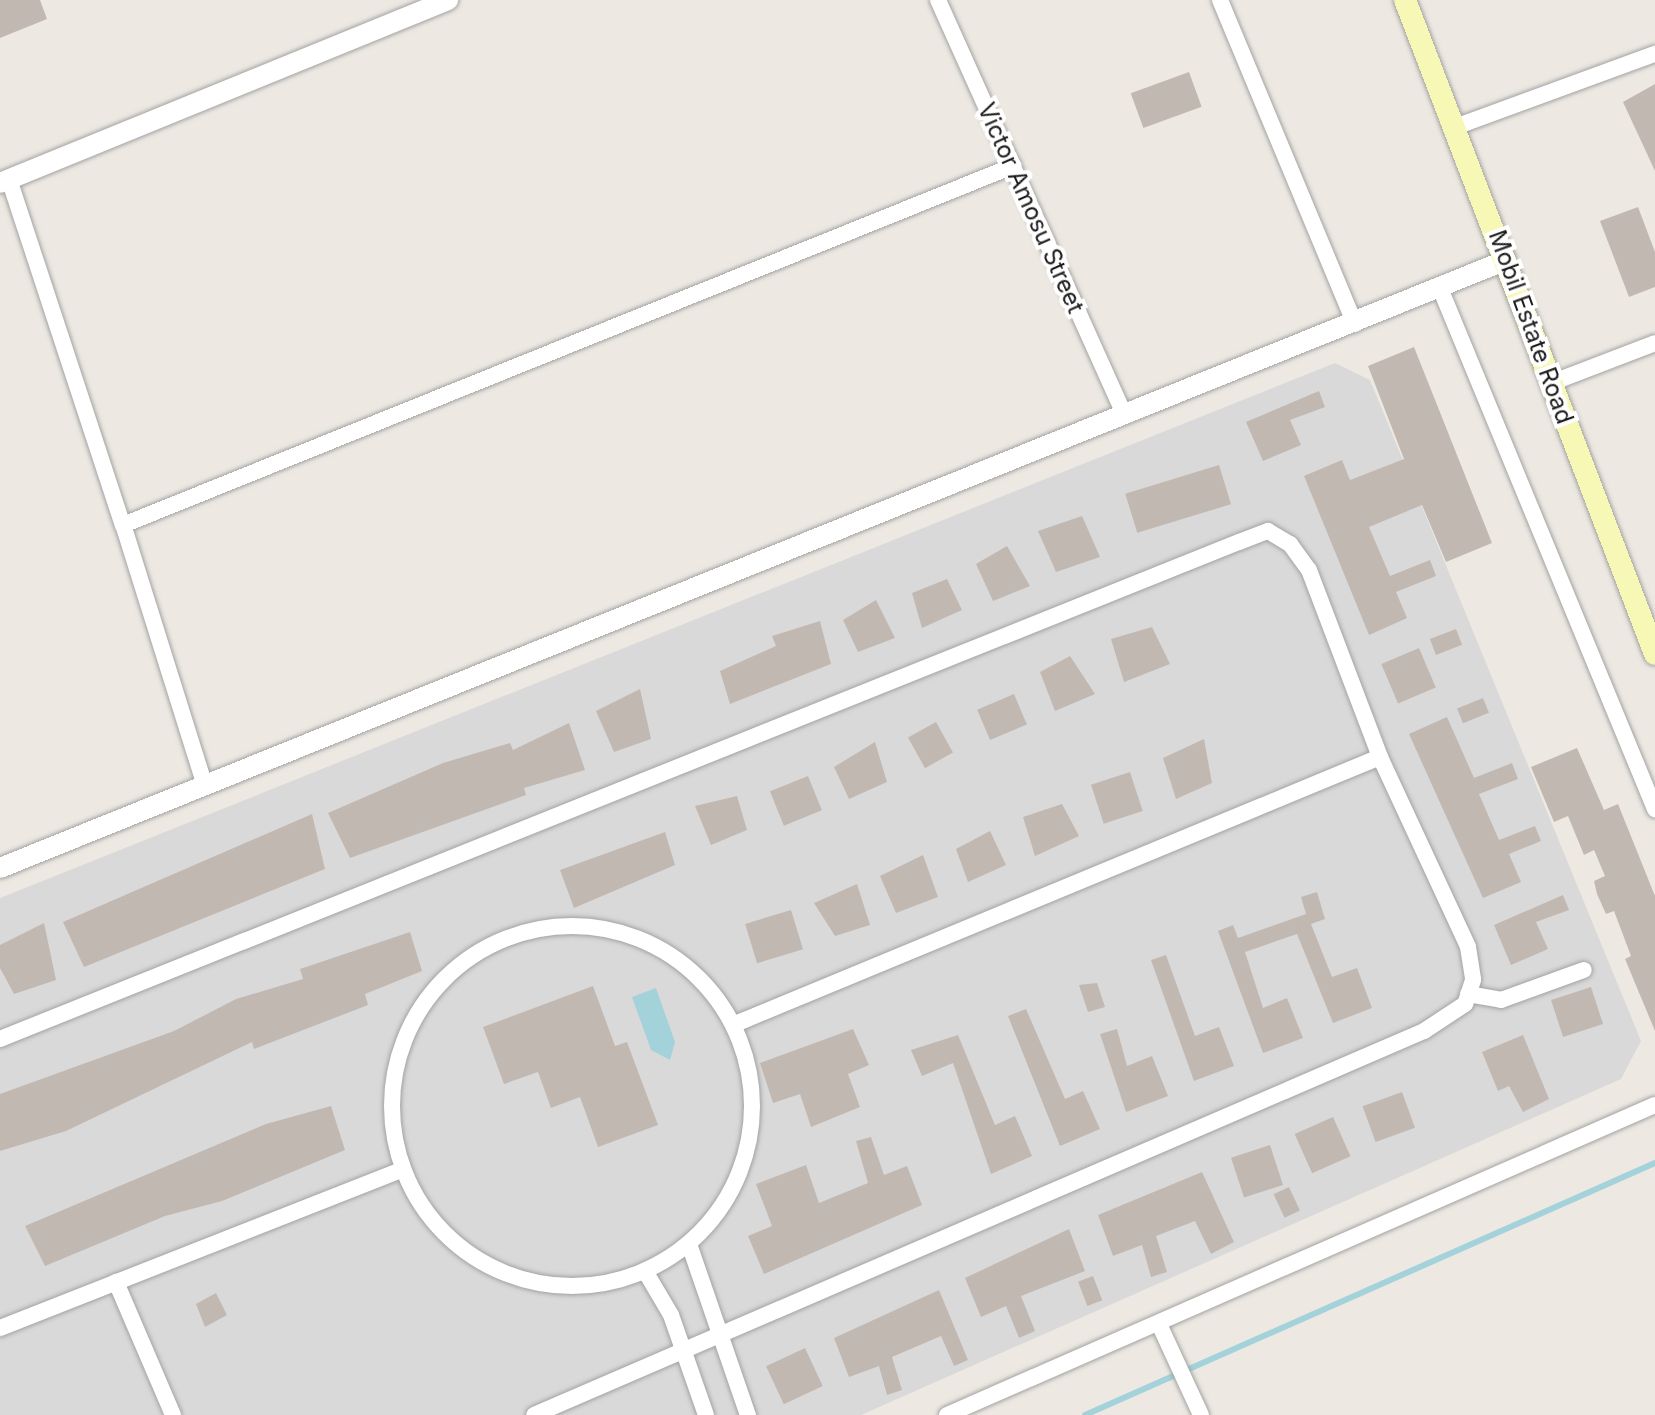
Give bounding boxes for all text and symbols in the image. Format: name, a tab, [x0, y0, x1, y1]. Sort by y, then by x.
street label: Victor Amosu Street	[972, 98, 1090, 318]
street label: Mobil Estate Road	[1483, 226, 1579, 428]

